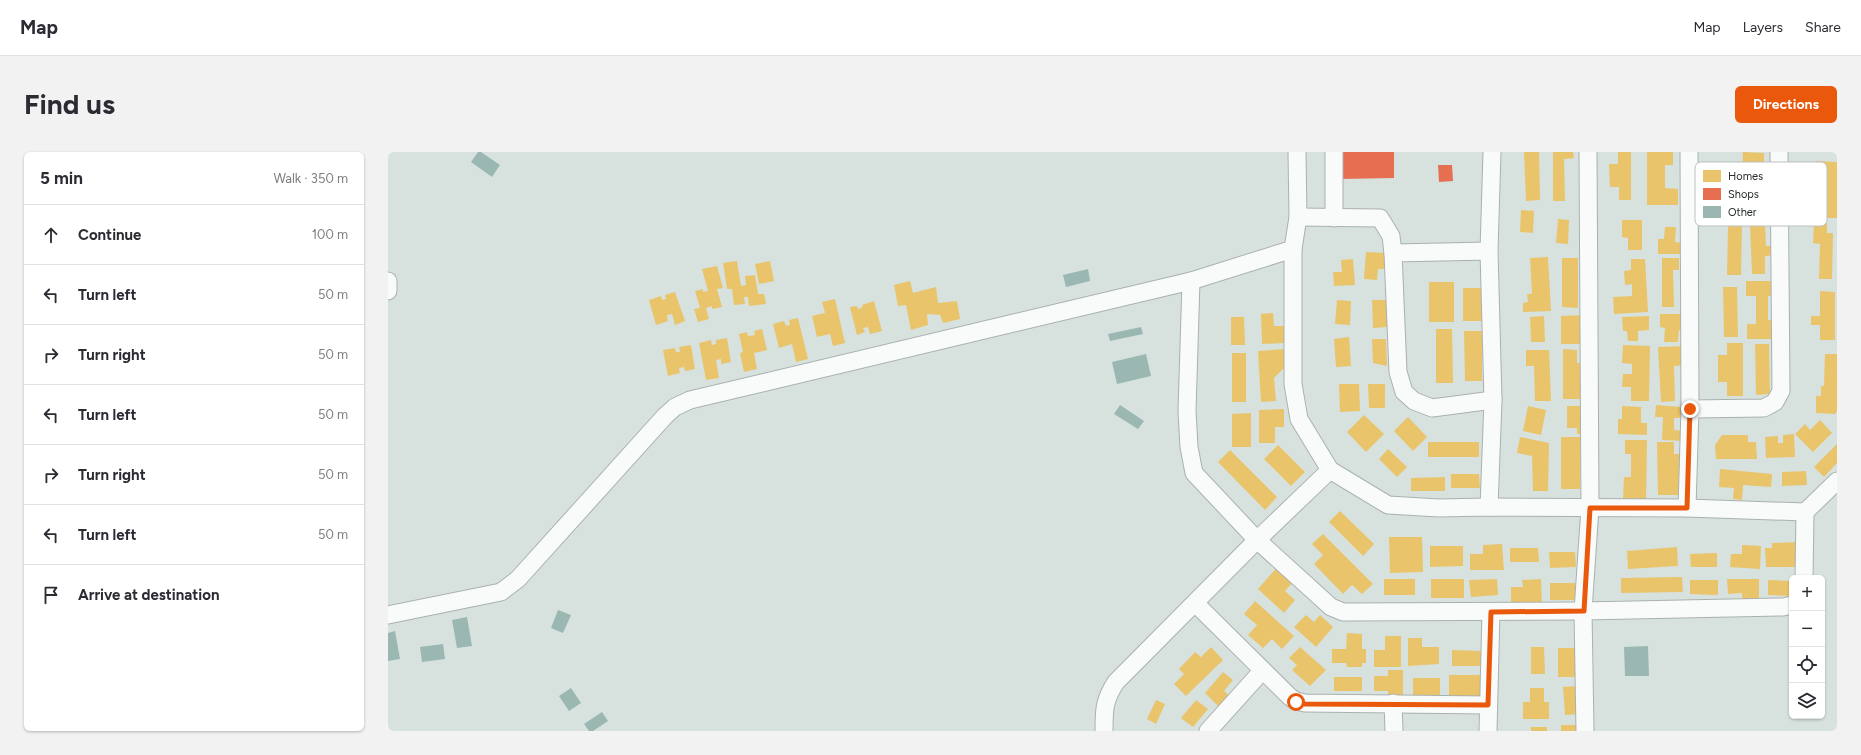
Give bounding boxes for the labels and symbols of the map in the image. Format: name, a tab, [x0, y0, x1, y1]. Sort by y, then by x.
legend	[1695, 162, 1827, 226]
text: Homes	[1728, 170, 1763, 183]
text: Shops	[1728, 188, 1759, 201]
text: Other	[1728, 206, 1757, 219]
route end	[1681, 400, 1699, 418]
route start	[1287, 693, 1305, 711]

